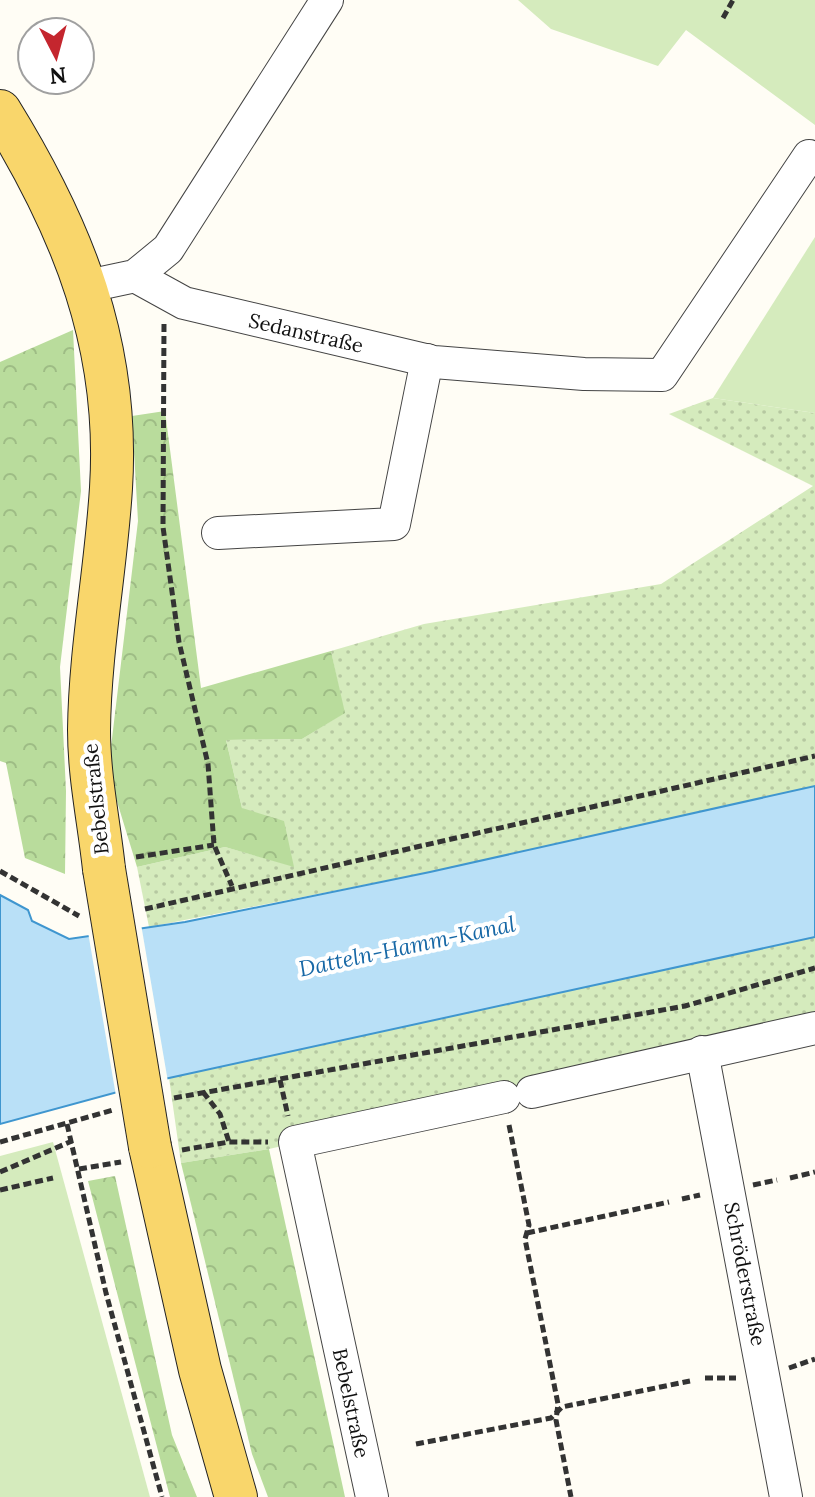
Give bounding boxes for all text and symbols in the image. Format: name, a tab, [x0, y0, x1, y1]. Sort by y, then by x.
north arrow	[16, 16, 96, 96]
text: N	[48, 61, 68, 91]
street label: Sedanstraße	[246, 307, 366, 358]
street label: Bebelstraße	[77, 742, 114, 856]
water label: Datteln-Hamm-Kanal	[296, 909, 518, 983]
street label: Schröderstraße	[719, 1200, 772, 1348]
street label: Bebelstraße	[328, 1346, 375, 1460]

